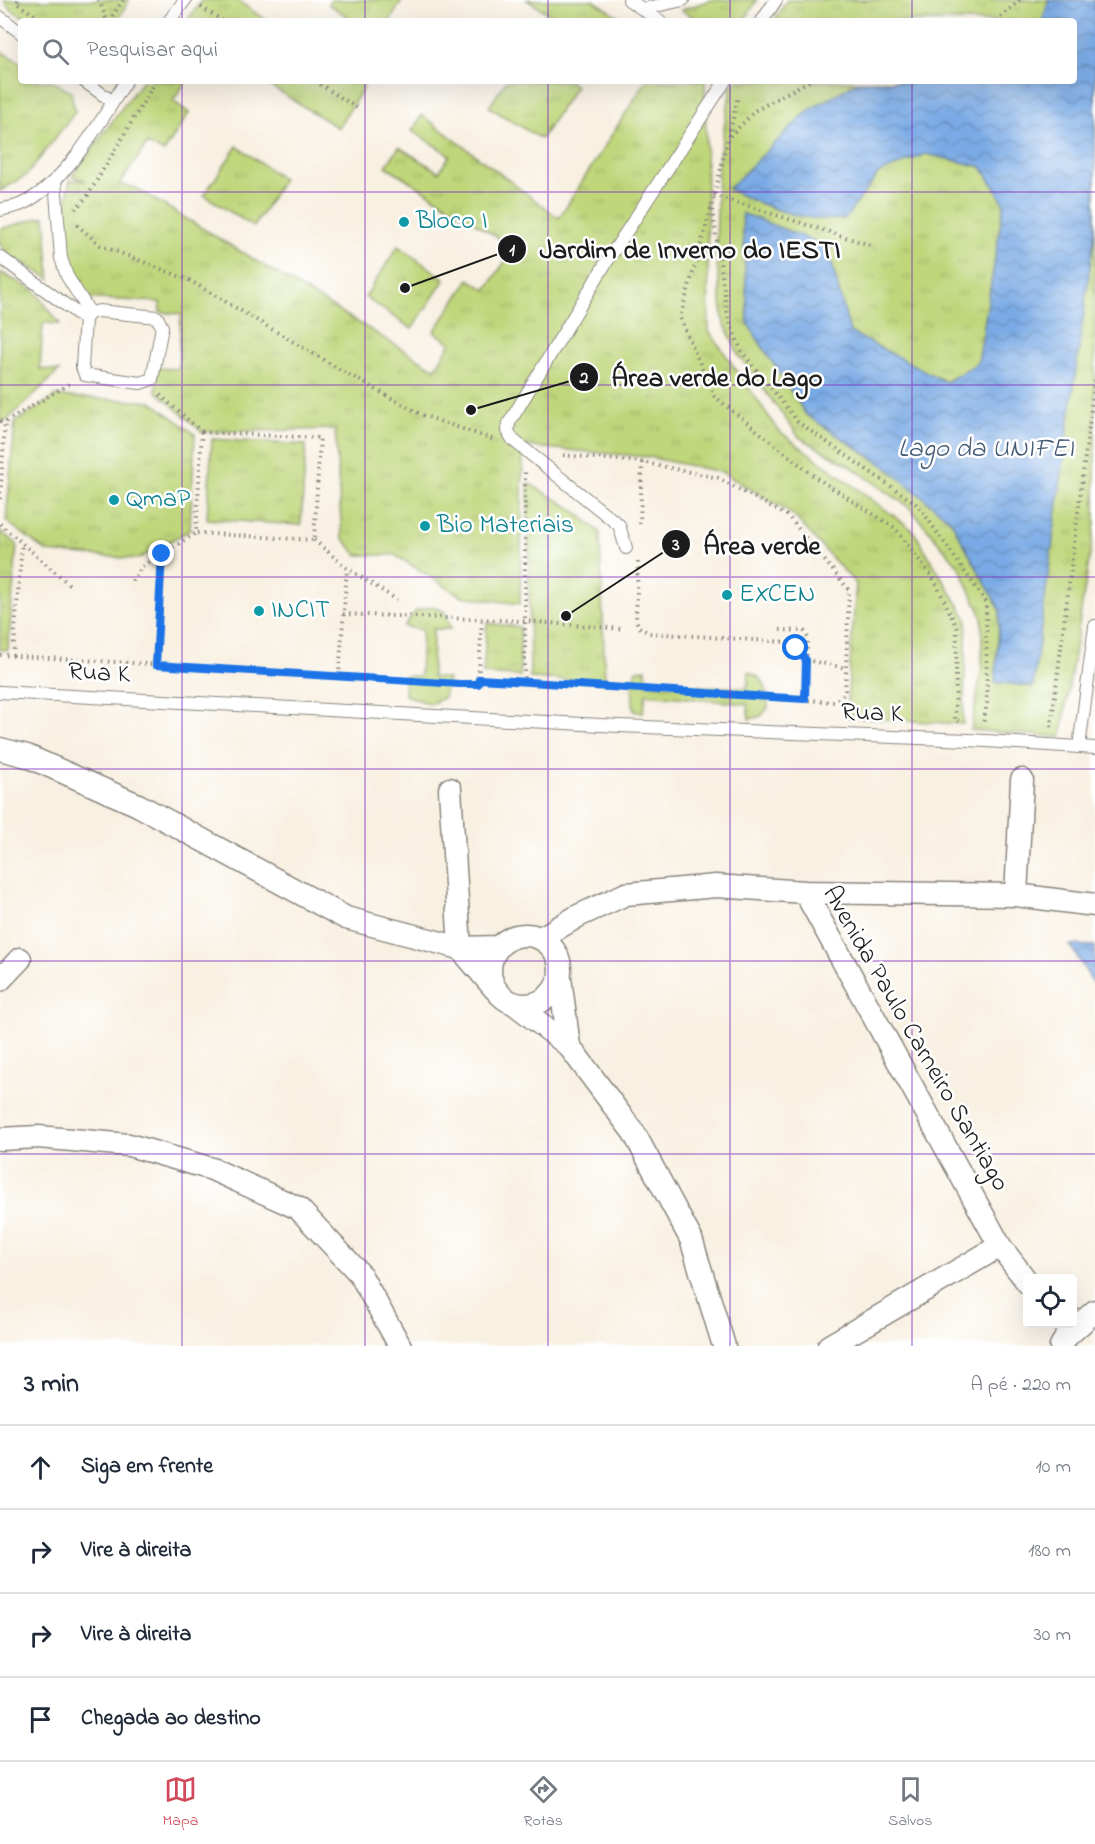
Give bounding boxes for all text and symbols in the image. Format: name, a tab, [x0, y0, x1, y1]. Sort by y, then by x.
search box	[18, 18, 1077, 84]
icon: search	[39, 35, 72, 68]
text: Pesquisar aqui	[87, 35, 218, 67]
place label: Bloco I	[415, 203, 488, 241]
marker: Bloco I	[397, 215, 411, 229]
callout: Jardim de Inverno do IESTI	[497, 226, 852, 271]
text: Jardim de Inverno do IESTI	[539, 232, 841, 271]
text: 1	[509, 238, 515, 264]
callout: Área verde do Lago	[569, 354, 834, 399]
text: Área verde do Lago	[612, 360, 822, 400]
text: 2	[579, 366, 589, 392]
water label: Lago da UNIFEI	[898, 430, 1075, 470]
place label: QmaP	[126, 481, 191, 519]
marker: QmaP	[107, 493, 121, 507]
place label: Bio Materiais	[436, 507, 574, 545]
marker: Bio Materiais	[418, 519, 432, 533]
callout: Área verde	[661, 522, 833, 567]
text: Área verde	[703, 528, 822, 567]
text: 3	[671, 533, 680, 559]
route end	[148, 540, 174, 566]
place label: EXCEN	[739, 576, 815, 614]
marker: EXCEN	[720, 588, 734, 602]
place label: INCIT	[271, 592, 330, 630]
marker: INCIT	[252, 604, 266, 618]
route start	[782, 634, 808, 660]
street label: Rua K	[67, 653, 131, 695]
street label: Rua K	[840, 694, 904, 734]
street label: Avenida Paulo Carneiro Santiago	[812, 879, 1018, 1199]
map controls	[1023, 1274, 1077, 1328]
button: locate	[1023, 1274, 1077, 1328]
text: 3 min	[24, 1366, 79, 1404]
text: A pé · 220 m	[971, 1371, 1071, 1400]
icon: ahead	[24, 1451, 57, 1484]
text: Siga em frente	[81, 1451, 213, 1483]
text: 10 m	[1035, 1453, 1071, 1482]
icon: right	[24, 1535, 57, 1568]
text: Vire à direita	[81, 1535, 191, 1567]
text: 180 m	[1028, 1537, 1071, 1566]
icon: right	[24, 1619, 57, 1652]
text: Vire à direita	[81, 1619, 191, 1651]
text: 30 m	[1034, 1621, 1071, 1650]
icon: arrive	[24, 1703, 57, 1736]
text: Chegada ao destino	[81, 1703, 261, 1735]
tab: Mapa	[163, 1773, 198, 1833]
tab: Rotas	[524, 1773, 563, 1833]
tab: Salvos	[888, 1773, 932, 1833]

